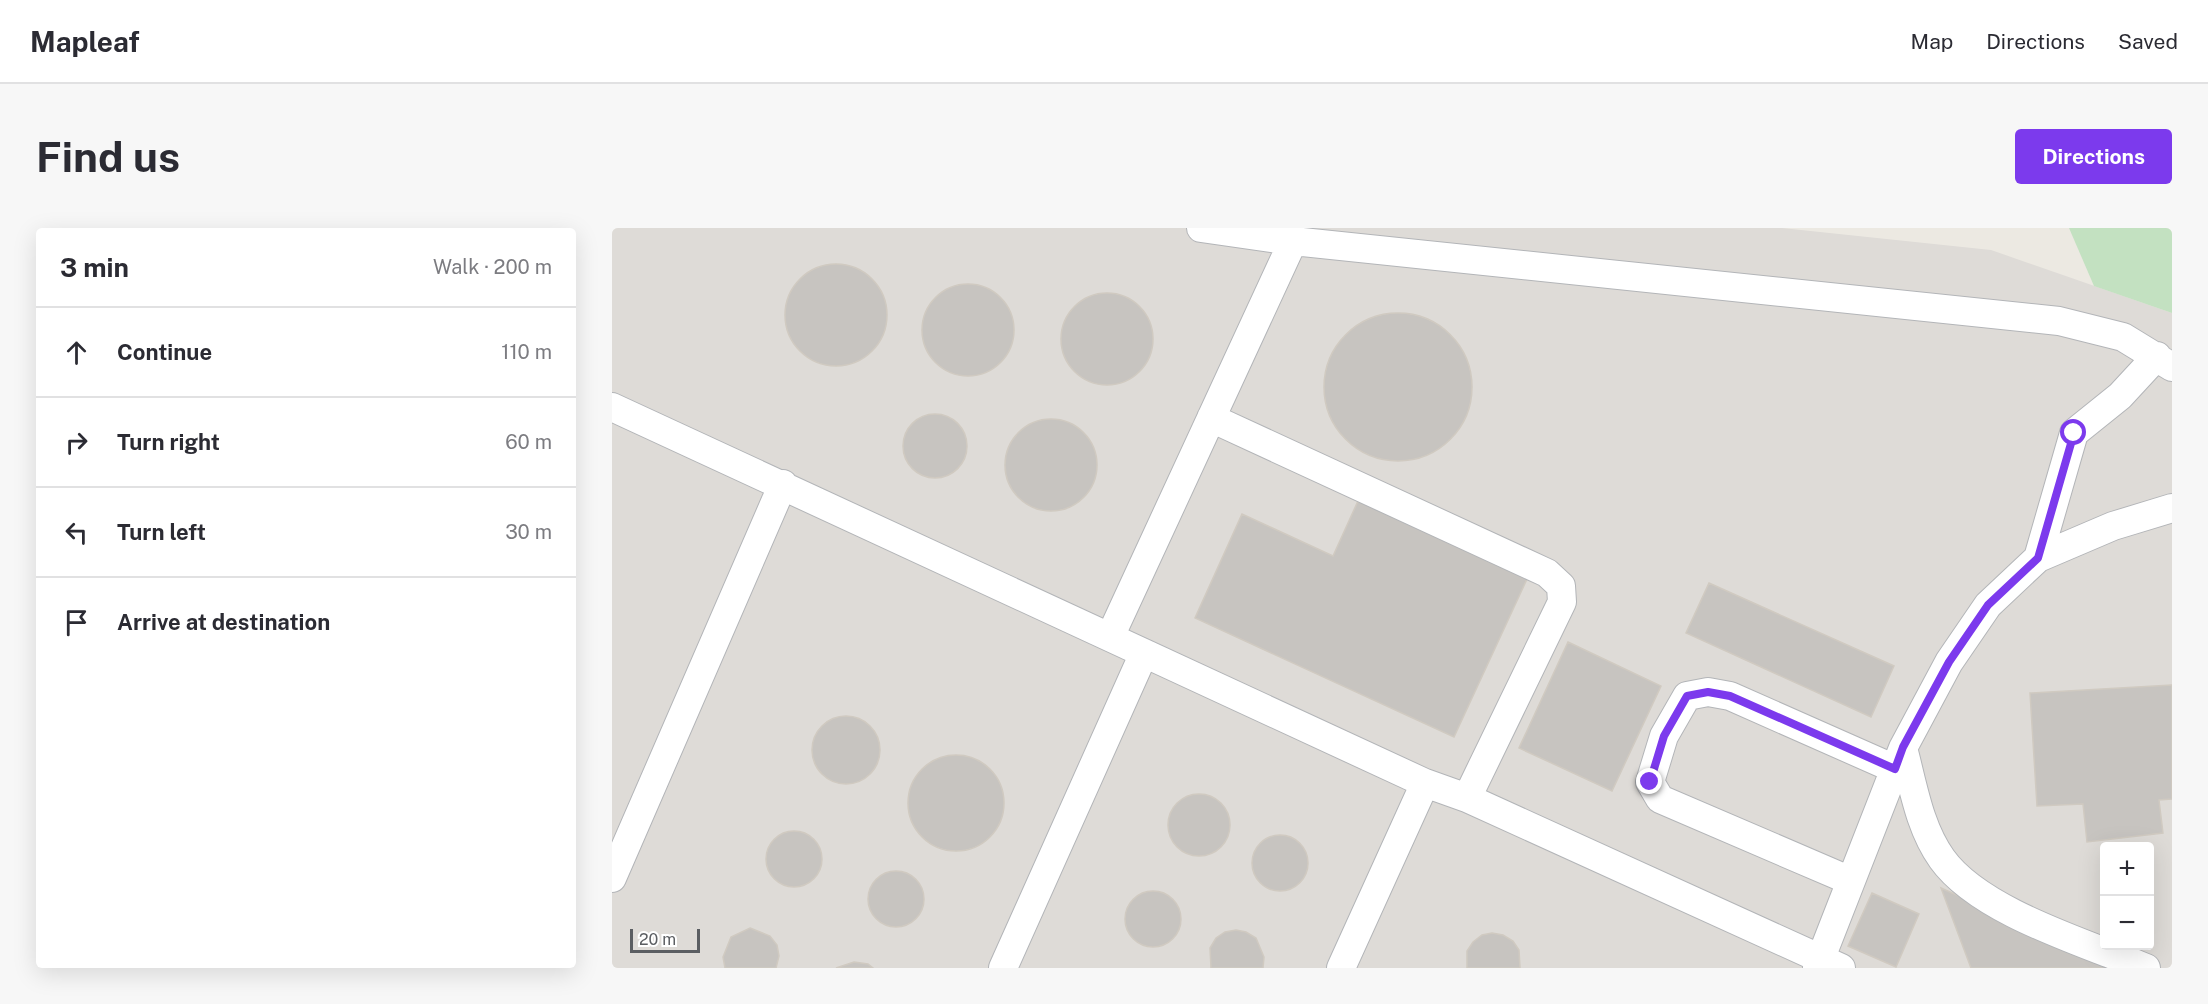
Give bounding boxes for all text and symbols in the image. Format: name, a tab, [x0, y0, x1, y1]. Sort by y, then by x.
text: Mapleaf	[30, 25, 140, 58]
text: Map	[1911, 29, 1953, 54]
text: Directions	[1986, 29, 2085, 54]
text: Saved	[2118, 29, 2178, 54]
button: Directions	[2015, 129, 2172, 184]
text: Find us	[36, 132, 180, 181]
text: 3 min	[60, 252, 129, 283]
text: Walk · 200 m	[433, 255, 552, 279]
icon: ahead	[60, 336, 93, 369]
text: Continue	[117, 339, 212, 365]
text: 110 m	[501, 340, 552, 364]
route start	[2060, 419, 2086, 445]
icon: right	[60, 426, 93, 459]
text: Turn right	[117, 429, 220, 455]
text: 60 m	[505, 430, 552, 454]
icon: left	[60, 516, 93, 549]
text: Turn left	[117, 519, 206, 545]
text: 30 m	[505, 520, 552, 544]
icon: arrive	[60, 606, 93, 639]
text: Arrive at destination	[117, 609, 330, 635]
route end	[1636, 768, 1662, 794]
map controls	[2100, 842, 2154, 950]
button: +	[2100, 842, 2154, 896]
button: −	[2100, 896, 2154, 950]
scale bar	[630, 926, 700, 954]
text: 20 m	[639, 930, 676, 949]

